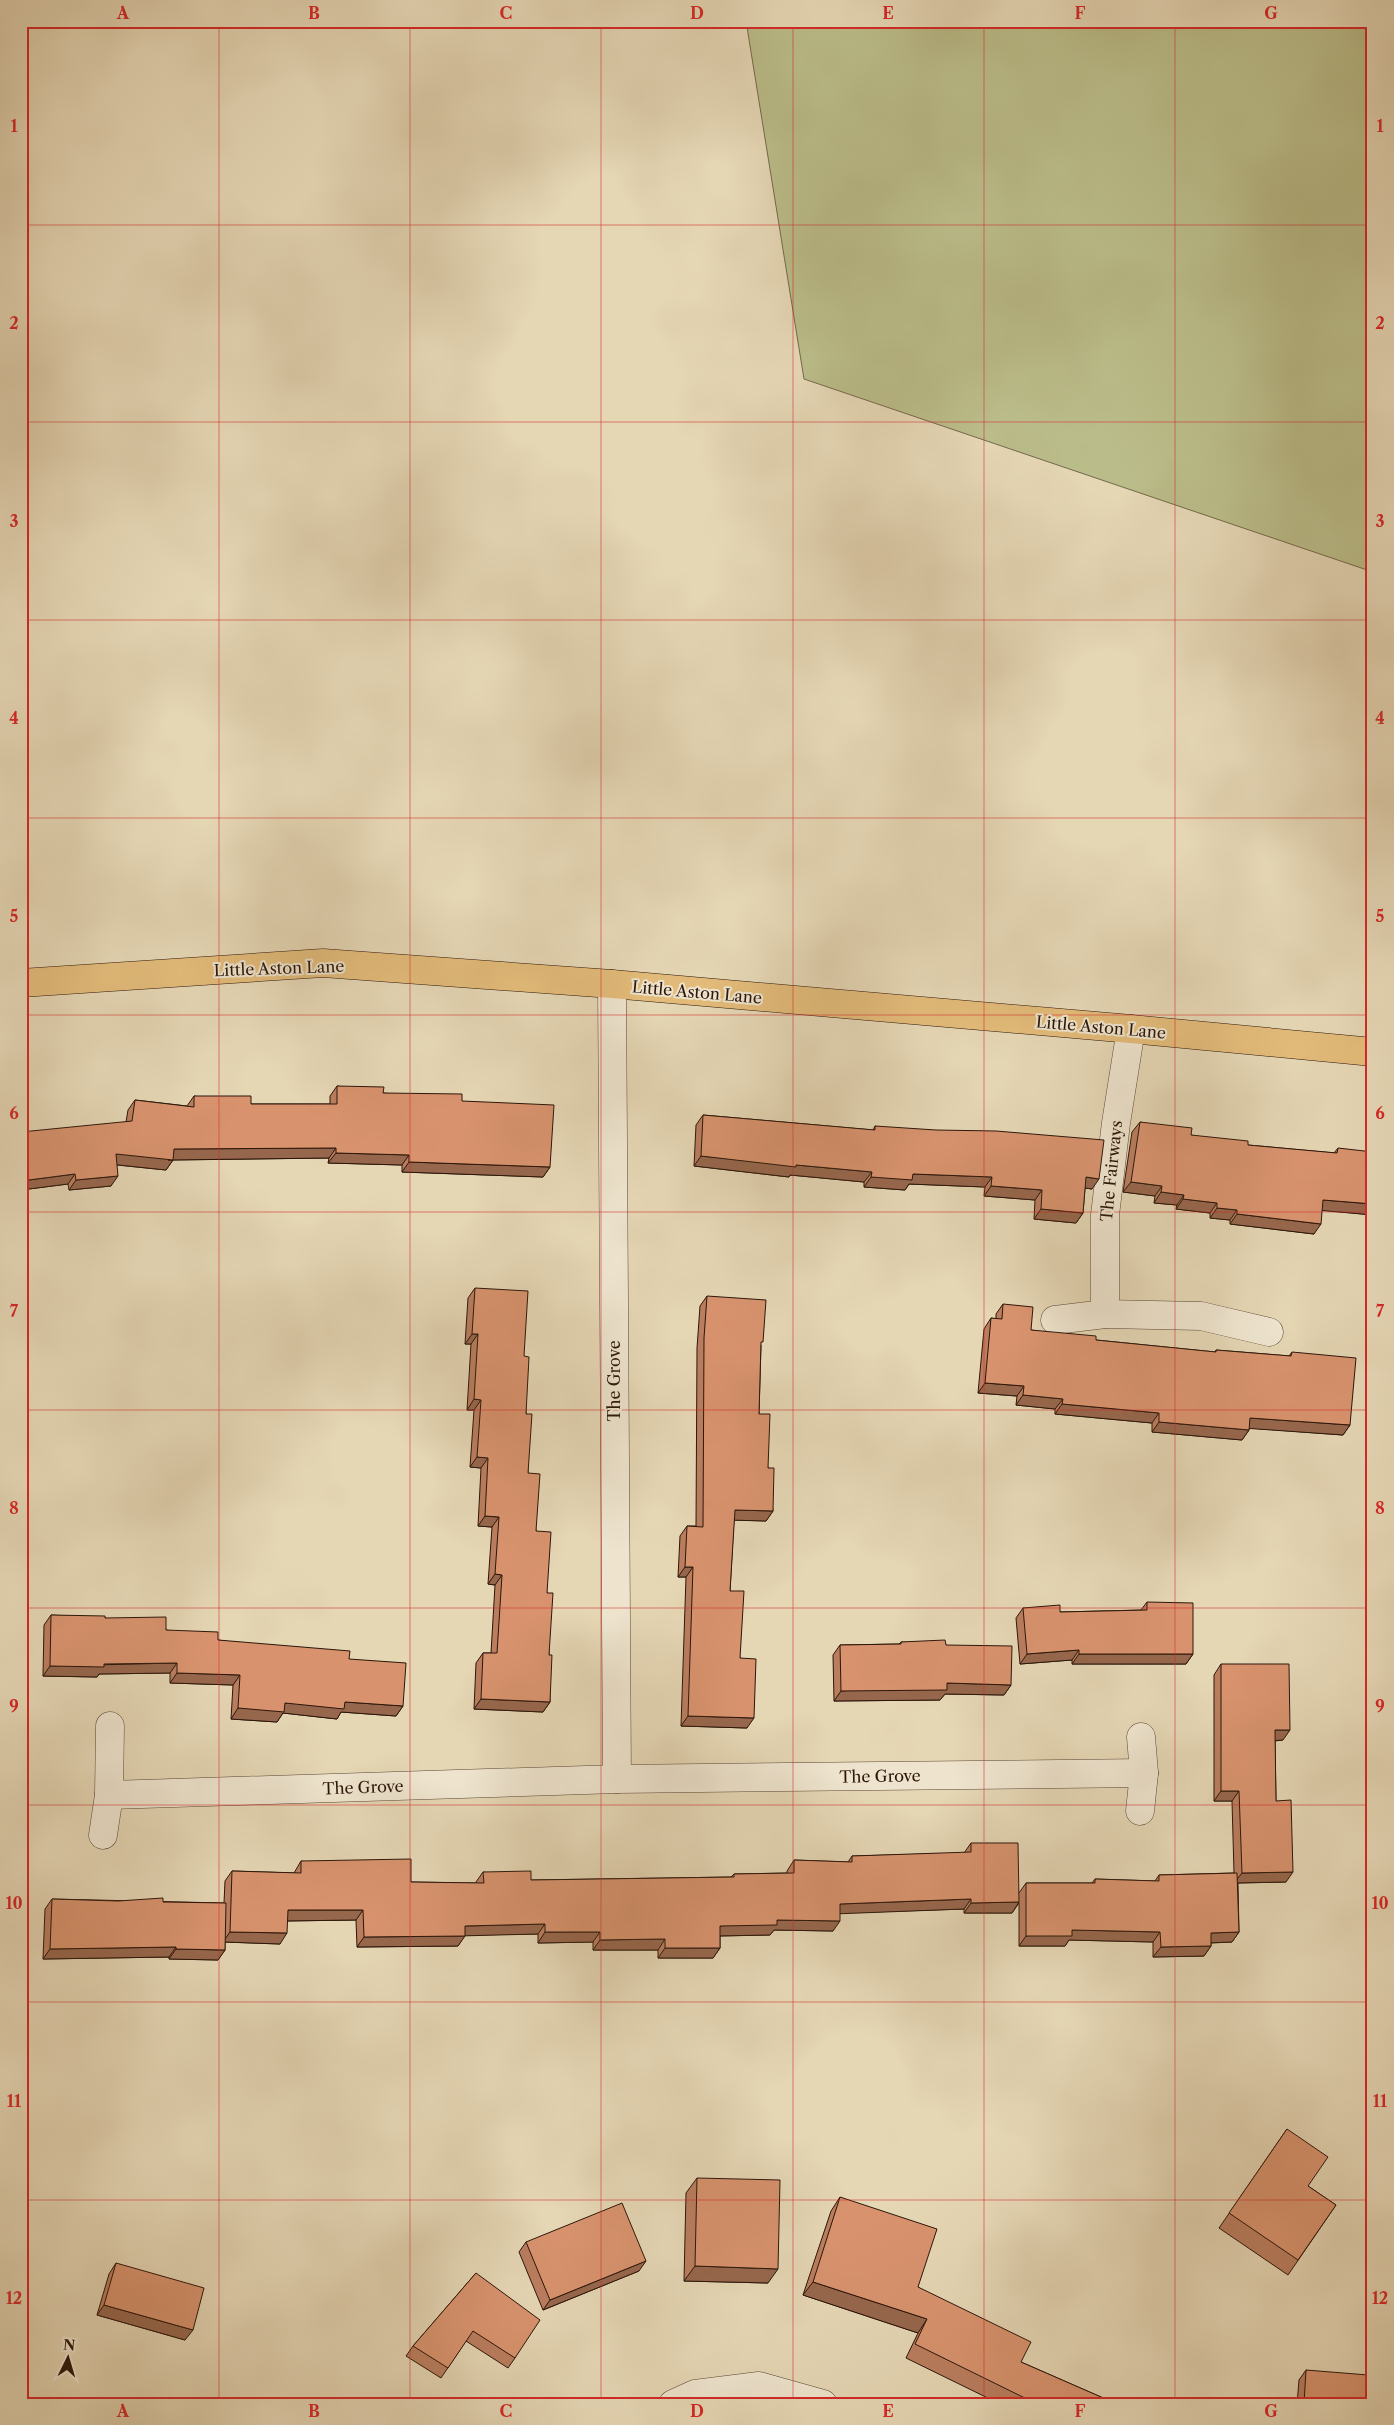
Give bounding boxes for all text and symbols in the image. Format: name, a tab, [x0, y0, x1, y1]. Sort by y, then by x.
text: A	[116, 3, 130, 23]
text: B	[308, 3, 320, 23]
text: C	[500, 3, 512, 23]
text: D	[690, 3, 704, 23]
text: E	[882, 3, 894, 23]
text: F	[1075, 3, 1086, 23]
text: G	[1264, 3, 1278, 23]
text: 1	[10, 116, 18, 136]
text: 1	[1376, 116, 1384, 136]
text: 2	[9, 313, 19, 333]
text: 2	[1375, 313, 1385, 333]
text: 3	[9, 511, 19, 531]
text: 3	[1375, 511, 1385, 531]
text: 4	[9, 708, 19, 728]
text: 4	[1375, 708, 1385, 728]
text: 5	[10, 906, 19, 926]
text: 5	[1376, 906, 1385, 926]
street label: Little Aston Lane	[214, 956, 345, 980]
street label: Little Aston Lane	[631, 976, 763, 1008]
street label: Little Aston Lane	[1035, 1011, 1167, 1043]
text: 6	[9, 1103, 19, 1123]
text: 6	[1375, 1103, 1385, 1123]
street label: The Fairways	[1096, 1119, 1126, 1223]
text: 7	[10, 1301, 19, 1321]
text: 7	[1376, 1301, 1385, 1321]
street label: The Grove	[604, 1340, 624, 1422]
text: 8	[9, 1498, 19, 1518]
text: 8	[1375, 1498, 1385, 1518]
text: 9	[9, 1696, 19, 1716]
text: 9	[1375, 1696, 1385, 1716]
street label: The Grove	[839, 1765, 921, 1787]
street label: The Grove	[322, 1776, 404, 1798]
text: 10	[5, 1893, 23, 1913]
text: 10	[1371, 1893, 1389, 1913]
text: 11	[7, 2091, 22, 2111]
text: 11	[1373, 2091, 1388, 2111]
text: 12	[6, 2288, 22, 2308]
text: 12	[1372, 2288, 1388, 2308]
north arrow	[42, 2332, 92, 2382]
text: N	[62, 2336, 76, 2355]
text: A	[116, 2401, 130, 2421]
text: B	[308, 2401, 320, 2421]
text: C	[500, 2401, 512, 2421]
text: D	[690, 2401, 704, 2421]
text: E	[882, 2401, 894, 2421]
text: F	[1075, 2401, 1086, 2421]
text: G	[1264, 2401, 1278, 2421]

